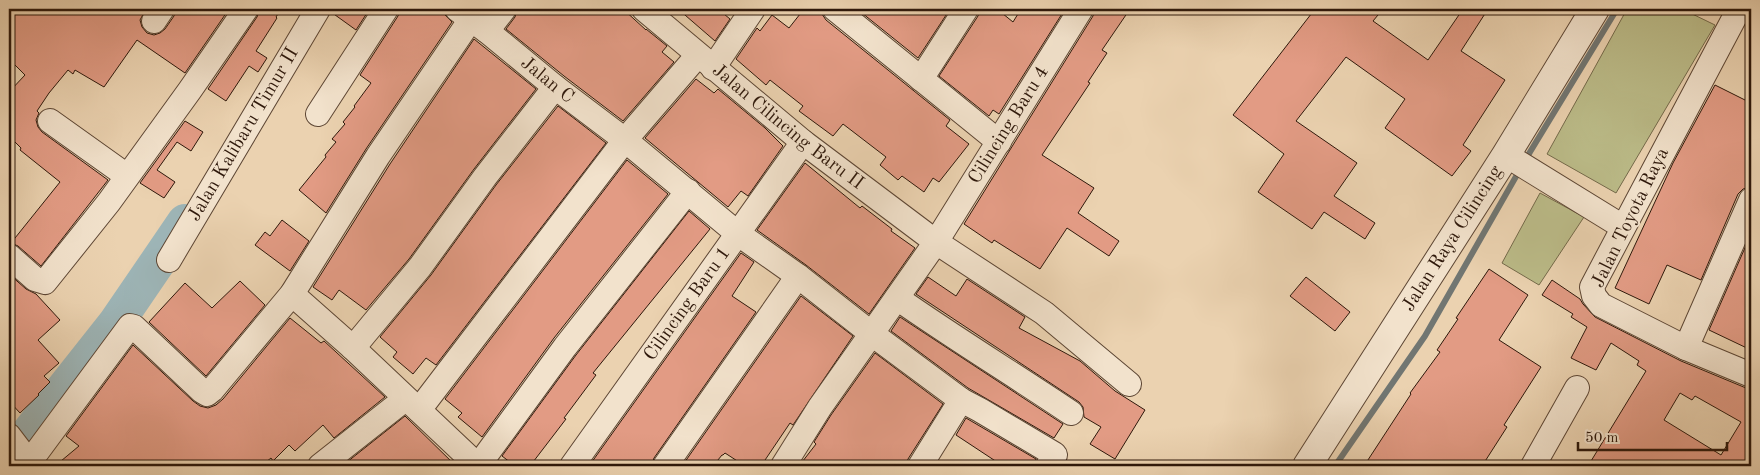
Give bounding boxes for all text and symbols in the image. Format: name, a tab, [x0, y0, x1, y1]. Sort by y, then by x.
street label: Jalan Kalibaru Timur II	[185, 44, 302, 225]
street label: Jalan C	[517, 53, 577, 107]
street label: Jalan Cilincing Baru II	[708, 61, 867, 193]
street label: Cilincing Baru 4	[965, 63, 1052, 187]
street label: Jalan Toyota Raya	[1589, 145, 1673, 291]
street label: Jalan Raya Cilincing	[1399, 162, 1506, 315]
street label: Cilincing Baru 1	[641, 244, 734, 364]
scale bar	[1578, 420, 1726, 452]
text: 50 m	[1585, 431, 1619, 446]

